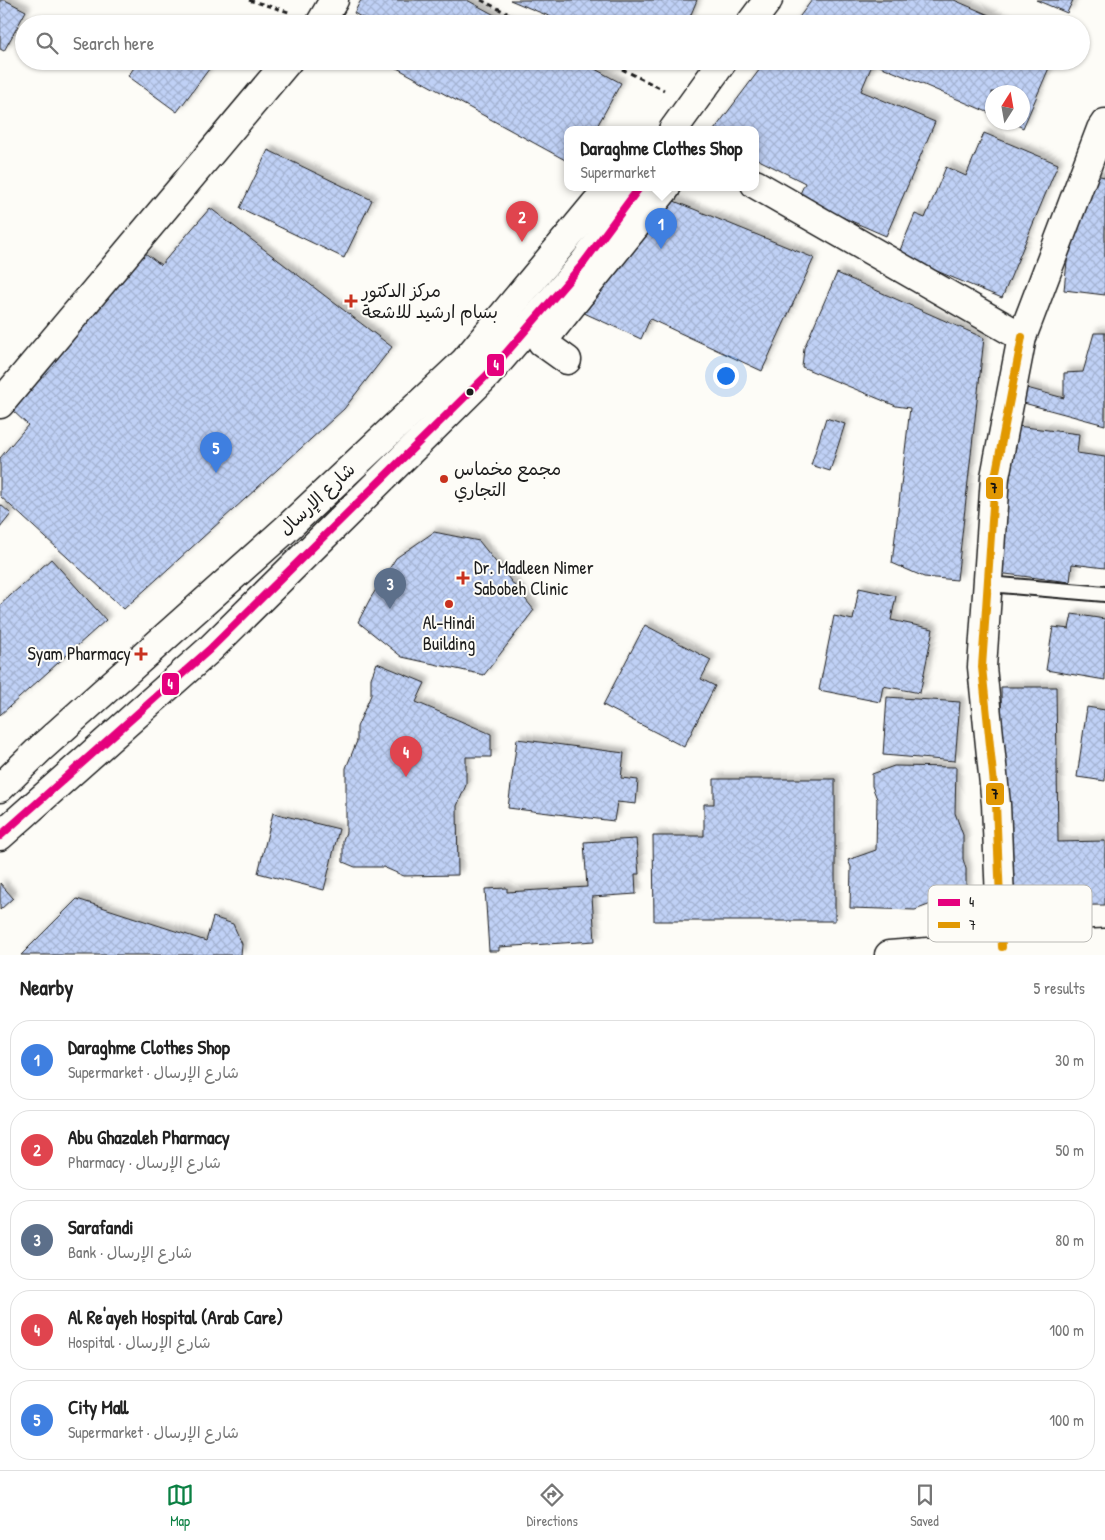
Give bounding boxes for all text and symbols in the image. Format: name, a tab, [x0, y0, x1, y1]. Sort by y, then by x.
search box	[15, 15, 1090, 70]
icon: search	[33, 29, 61, 57]
text: Search here	[73, 30, 154, 56]
north arrow	[985, 85, 1030, 130]
popup	[564, 126, 759, 191]
text: Daraghme Clothes Shop	[581, 135, 742, 161]
text: Supermarket	[581, 161, 656, 183]
pin: 2	[506, 201, 538, 242]
pin: 1	[645, 208, 677, 249]
place label: مركز الدكتور بسام ارشيد للاشعة	[360, 278, 498, 326]
marker: مركز الدكتور بسام ارشيد للاشعة	[344, 294, 358, 308]
line badge: 4	[486, 353, 505, 377]
text: 4	[493, 355, 499, 374]
your location	[713, 363, 739, 389]
unlabelled marker	[465, 387, 475, 397]
pin: 5	[200, 432, 232, 473]
place label: مجمع مخماس التجاري	[454, 456, 561, 503]
street label: شارع الإرسال	[273, 457, 360, 541]
marker: مجمع مخماس التجاري	[438, 473, 450, 485]
line badge: 7	[985, 476, 1004, 500]
text: 7	[990, 478, 998, 497]
place label: Dr. Madleen Nimer Sabobeh Clinic	[474, 555, 594, 601]
pin: 3	[374, 568, 406, 609]
marker: Dr. Madleen Nimer Sabobeh Clinic	[456, 571, 470, 585]
marker: Al-Hindi Building	[443, 598, 455, 610]
place label: Al-Hindi Building	[423, 610, 475, 656]
place label: Syam Pharmacy	[28, 641, 131, 666]
marker: Syam Pharmacy	[135, 648, 147, 660]
line badge: 4	[161, 672, 180, 696]
text: 4	[167, 674, 173, 693]
pin: 4	[390, 736, 422, 777]
line badge: 7	[985, 782, 1005, 806]
text: 7	[991, 784, 999, 803]
legend	[928, 885, 1092, 942]
text: 4	[969, 892, 974, 911]
text: 7	[969, 915, 976, 934]
text: Nearby	[20, 973, 73, 1002]
text: 5 results	[1034, 977, 1085, 999]
text: Daraghme Clothes Shop	[68, 1034, 230, 1060]
text: 1	[34, 1049, 40, 1071]
text: 30 m	[1055, 1049, 1084, 1071]
text: Supermarket · شارع الإرسال	[68, 1061, 239, 1083]
text: Abu Ghazaleh Pharmacy	[68, 1124, 230, 1150]
text: 2	[33, 1139, 41, 1161]
text: 50 m	[1056, 1139, 1084, 1161]
text: Pharmacy · شارع الإرسال	[68, 1151, 221, 1173]
text: Sarafandi	[68, 1214, 133, 1240]
text: 3	[33, 1229, 41, 1251]
text: 80 m	[1055, 1229, 1084, 1251]
text: Bank · شارع الإرسال	[68, 1241, 192, 1263]
text: Al Re'ayeh Hospital (Arab Care)	[68, 1304, 283, 1330]
text: 4	[34, 1319, 40, 1341]
text: 100 m	[1049, 1319, 1084, 1341]
text: Hospital · شارع الإرسال	[68, 1331, 211, 1353]
text: City Mall	[68, 1394, 129, 1420]
text: 5	[34, 1409, 40, 1431]
text: 100 m	[1049, 1409, 1084, 1431]
text: Supermarket · شارع الإرسال	[68, 1421, 239, 1443]
tab: Map	[166, 1481, 194, 1530]
tab: Directions	[526, 1481, 578, 1530]
tab: Saved	[910, 1481, 939, 1530]

